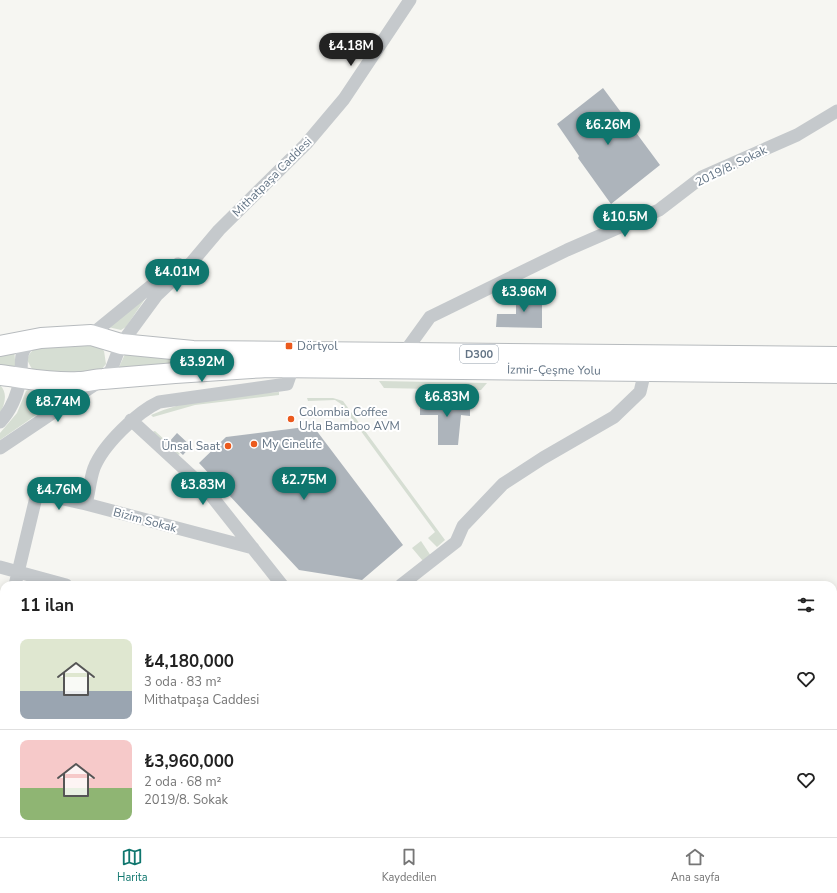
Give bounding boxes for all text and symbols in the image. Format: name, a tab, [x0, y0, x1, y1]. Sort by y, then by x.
pin: ₺4.18M	[318, 33, 384, 67]
text: ₺4.18M	[328, 37, 374, 55]
pin: ₺6.26M	[575, 112, 641, 146]
text: ₺6.26M	[585, 116, 631, 134]
street label: Mithatpaşa Caddesi	[229, 134, 315, 220]
street label: 2019/8. Sokak	[693, 141, 770, 190]
pin: ₺10.5M	[592, 204, 658, 238]
text: ₺10.5M	[602, 208, 648, 226]
pin: ₺4.01M	[144, 259, 210, 293]
text: ₺4.01M	[154, 263, 200, 281]
pin: ₺3.96M	[491, 279, 557, 313]
text: ₺3.96M	[501, 283, 547, 301]
place label: Dörtyol	[297, 338, 338, 354]
marker: Dörtyol	[284, 341, 294, 351]
road number: D300	[460, 345, 498, 363]
pin: ₺3.92M	[169, 349, 235, 383]
text: ₺3.92M	[179, 353, 225, 371]
street label: İzmir-Çeşme Yolu	[507, 362, 601, 379]
pin: ₺6.83M	[414, 384, 480, 418]
text: ₺6.83M	[424, 388, 470, 406]
pin: ₺8.74M	[25, 389, 91, 423]
text: ₺8.74M	[35, 393, 81, 411]
place label: Colombia Coffee Urla Bamboo AVM	[299, 404, 400, 434]
marker: Colombia Coffee Urla Bamboo AVM	[286, 414, 296, 424]
place label: My Cinelife	[262, 436, 322, 452]
place label: Ünsal Saat	[161, 438, 221, 454]
marker: My Cinelife	[249, 439, 259, 449]
marker: Ünsal Saat	[223, 441, 233, 451]
pin: ₺2.75M	[271, 467, 337, 501]
text: ₺2.75M	[281, 471, 327, 489]
pin: ₺3.83M	[170, 472, 236, 506]
text: ₺3.83M	[180, 476, 226, 494]
pin: ₺4.76M	[26, 477, 92, 511]
text: ₺4.76M	[36, 481, 82, 499]
street label: Bizim Sokak	[112, 504, 179, 536]
text: 11 ilan	[20, 594, 74, 617]
icon: filters	[795, 594, 817, 616]
text: ₺4,180,000	[144, 650, 234, 673]
icon: home	[52, 655, 100, 703]
icon: heart	[795, 668, 817, 690]
text: 3 oda · 83 m²	[144, 673, 222, 691]
text: Mithatpaşa Caddesi	[144, 691, 259, 709]
text: ₺3,960,000	[144, 750, 234, 773]
icon: home	[52, 756, 100, 804]
icon: heart	[795, 769, 817, 791]
text: 2 oda · 68 m²	[144, 773, 222, 791]
text: 2019/8. Sokak	[144, 791, 228, 809]
tab: Harita	[117, 846, 147, 885]
tab: Kaydedilen	[382, 846, 437, 885]
tab: Ana sayfa	[671, 846, 720, 885]

